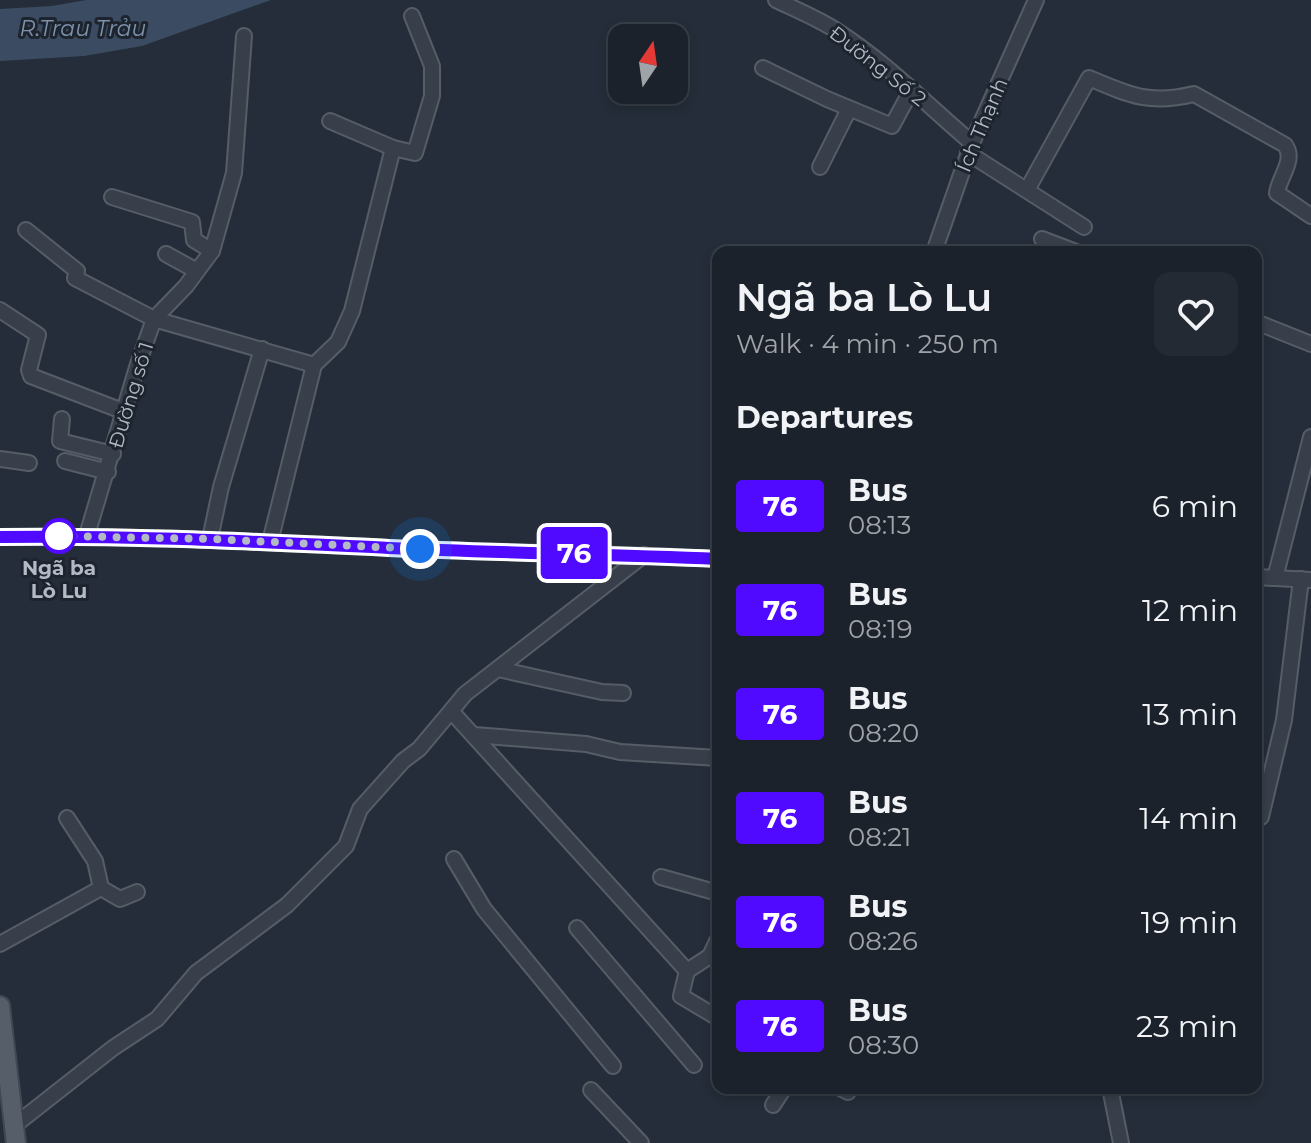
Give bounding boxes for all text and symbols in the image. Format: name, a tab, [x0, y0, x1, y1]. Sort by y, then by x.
water label: R.Trau Trảu	[20, 15, 146, 42]
street label: Đường Số 2	[825, 21, 931, 111]
north arrow	[608, 24, 688, 104]
map controls	[608, 24, 688, 104]
street label: Ích Thạnh	[951, 74, 1013, 176]
button: heart	[1154, 272, 1238, 356]
text: Ngã ba Lò Lu	[736, 274, 992, 321]
text: Walk · 4 min · 250 m	[736, 328, 999, 360]
street label: Đường số 1	[104, 339, 158, 451]
text: Departures	[736, 399, 913, 436]
text: Bus	[848, 472, 908, 509]
text: 6 min	[1152, 488, 1238, 525]
text: 76	[763, 489, 797, 523]
text: 08:13	[848, 509, 911, 541]
marker: Ngã ba Lò Lu	[42, 519, 76, 553]
line badge: 76	[538, 527, 610, 579]
your location	[400, 529, 440, 569]
text: 76	[557, 536, 591, 570]
place label: Ngã ba Lò Lu	[22, 556, 96, 603]
text: Bus	[848, 576, 908, 613]
text: 12 min	[1142, 592, 1238, 629]
text: 76	[763, 593, 797, 627]
text: 08:19	[848, 613, 913, 645]
text: Bus	[848, 680, 908, 717]
text: 13 min	[1142, 696, 1238, 733]
text: 76	[763, 697, 797, 731]
text: 08:20	[848, 717, 919, 749]
text: Bus	[848, 784, 908, 821]
text: 14 min	[1139, 800, 1238, 837]
text: 76	[763, 801, 797, 835]
text: 08:21	[848, 821, 911, 853]
text: Bus	[848, 888, 908, 925]
text: 19 min	[1141, 904, 1238, 941]
text: 76	[763, 905, 797, 939]
text: 08:26	[848, 925, 918, 957]
text: Bus	[848, 992, 908, 1029]
text: 23 min	[1136, 1008, 1238, 1045]
text: 76	[763, 1009, 797, 1043]
text: 08:30	[848, 1029, 919, 1061]

